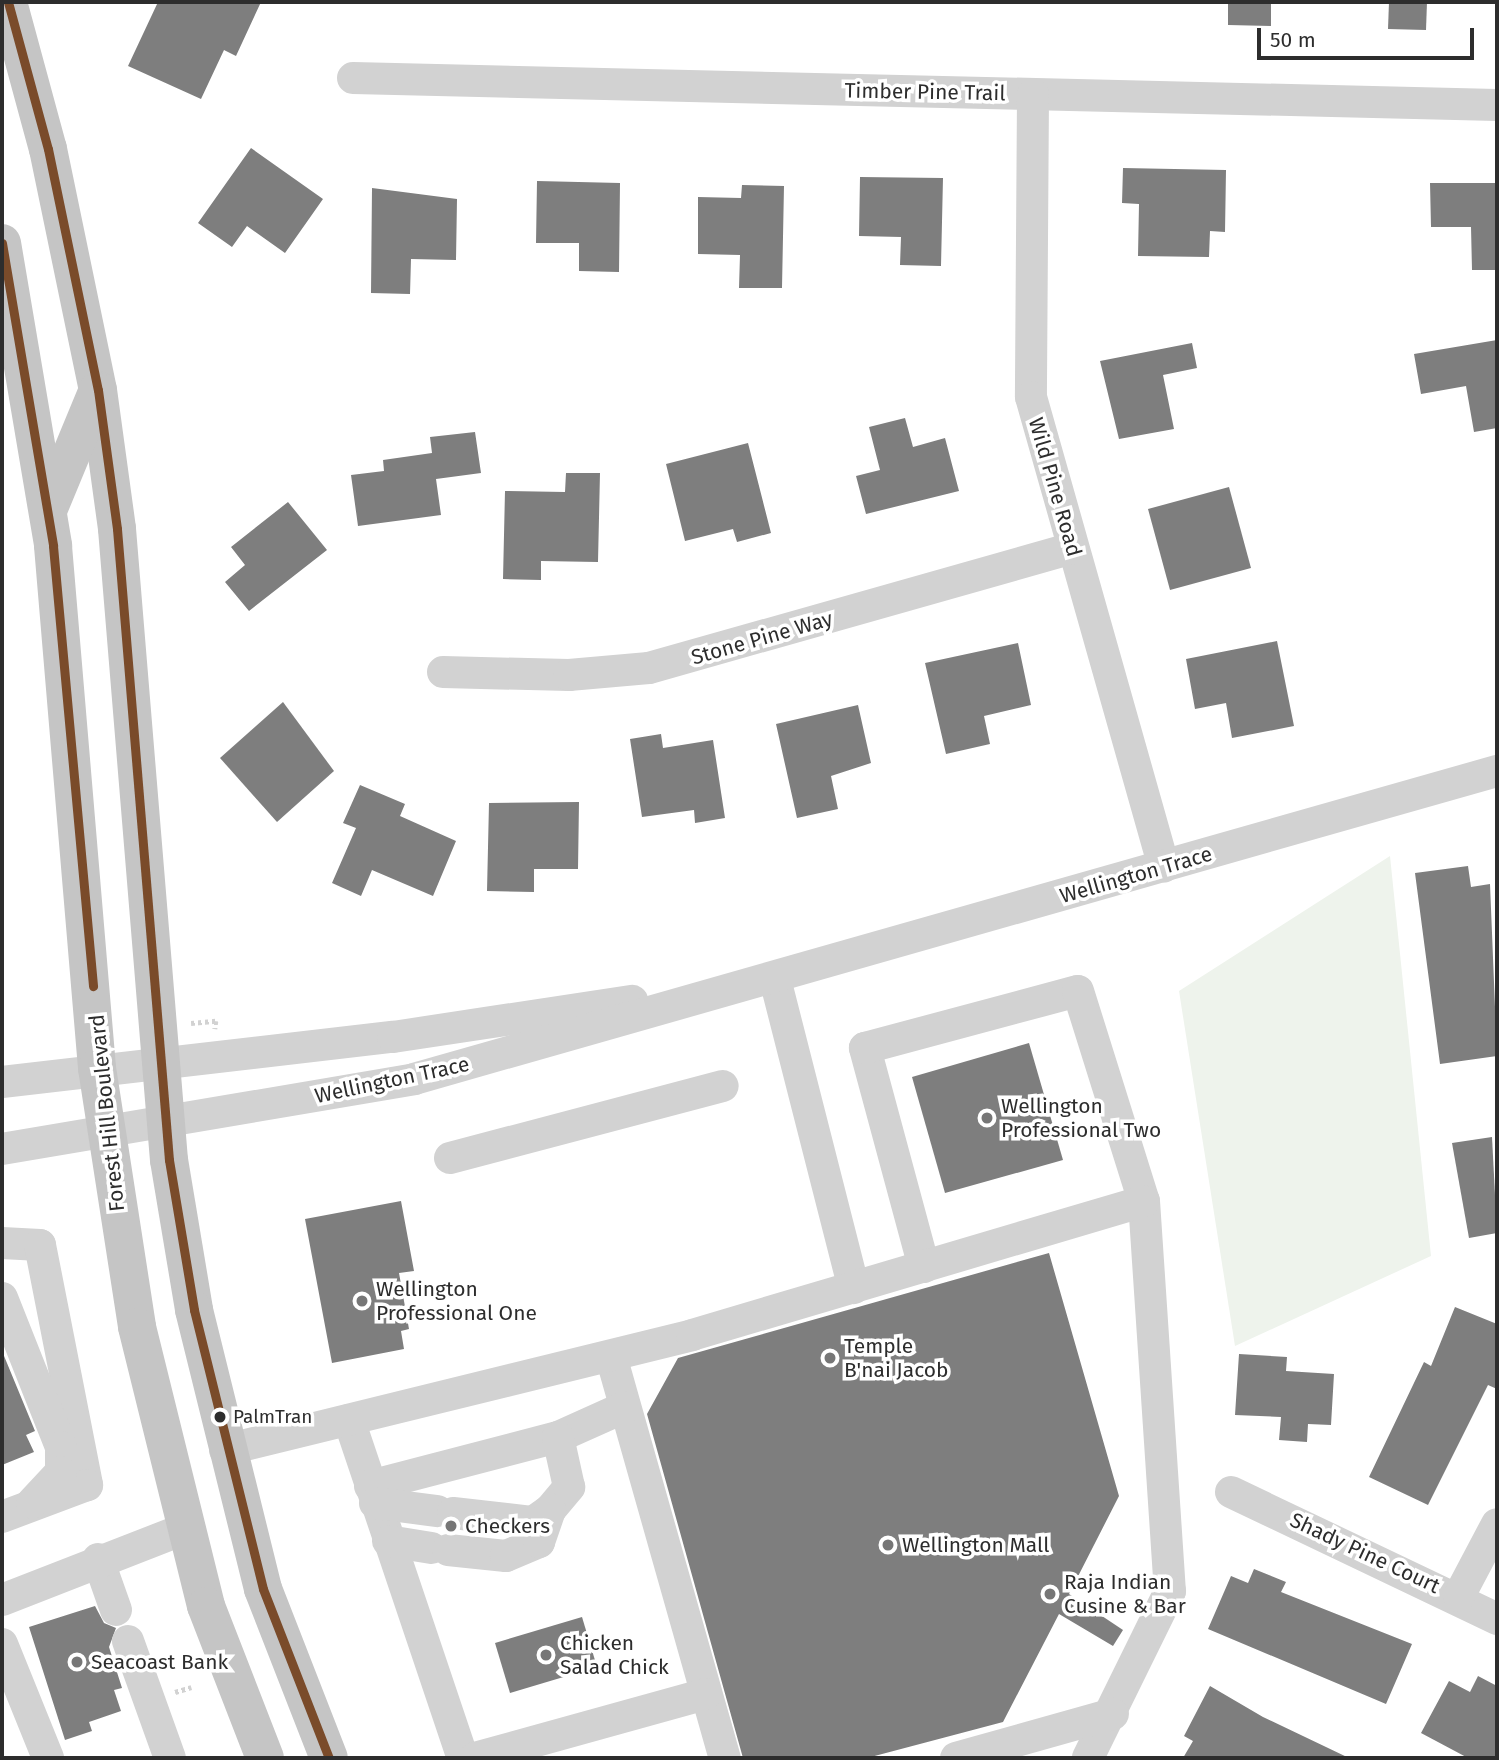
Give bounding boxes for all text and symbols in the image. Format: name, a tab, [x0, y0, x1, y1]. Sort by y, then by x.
scale bar	[1261, 14, 1478, 58]
text: 50 m	[1270, 27, 1316, 53]
street label: Timber Pine Trail	[844, 78, 1006, 106]
street label: Wild Pine Road	[1023, 415, 1087, 559]
street label: Stone Pine Way	[688, 606, 836, 670]
street label: Wellington Trace	[1057, 841, 1215, 909]
street label: Forest Hill Boulevard	[84, 1013, 130, 1213]
street label: Wellington Trace	[312, 1051, 472, 1109]
place label: Wellington Professional Two	[1001, 1093, 1161, 1143]
marker: Wellington Professional Two	[979, 1110, 995, 1126]
place label: Wellington Professional One	[376, 1276, 537, 1326]
marker: Wellington Professional One	[354, 1293, 370, 1309]
place label: Temple B'nai Jacob	[844, 1333, 949, 1383]
marker: Temple B'nai Jacob	[822, 1350, 838, 1366]
place label: PalmTran	[233, 1406, 312, 1428]
marker: PalmTran	[213, 1410, 227, 1424]
street label: Shady Pine Court	[1286, 1507, 1444, 1599]
place label: Checkers	[465, 1513, 550, 1539]
marker: Checkers	[443, 1518, 459, 1534]
place label: Wellington Mall	[902, 1532, 1049, 1558]
marker: Wellington Mall	[880, 1537, 896, 1553]
place label: Raja Indian Cusine & Bar	[1064, 1569, 1186, 1619]
marker: Raja Indian Cusine & Bar	[1042, 1586, 1058, 1602]
place label: Chicken Salad Chick	[560, 1630, 669, 1680]
marker: Chicken Salad Chick	[538, 1647, 554, 1663]
place label: Seacoast Bank	[91, 1649, 228, 1675]
marker: Seacoast Bank	[69, 1654, 85, 1670]

